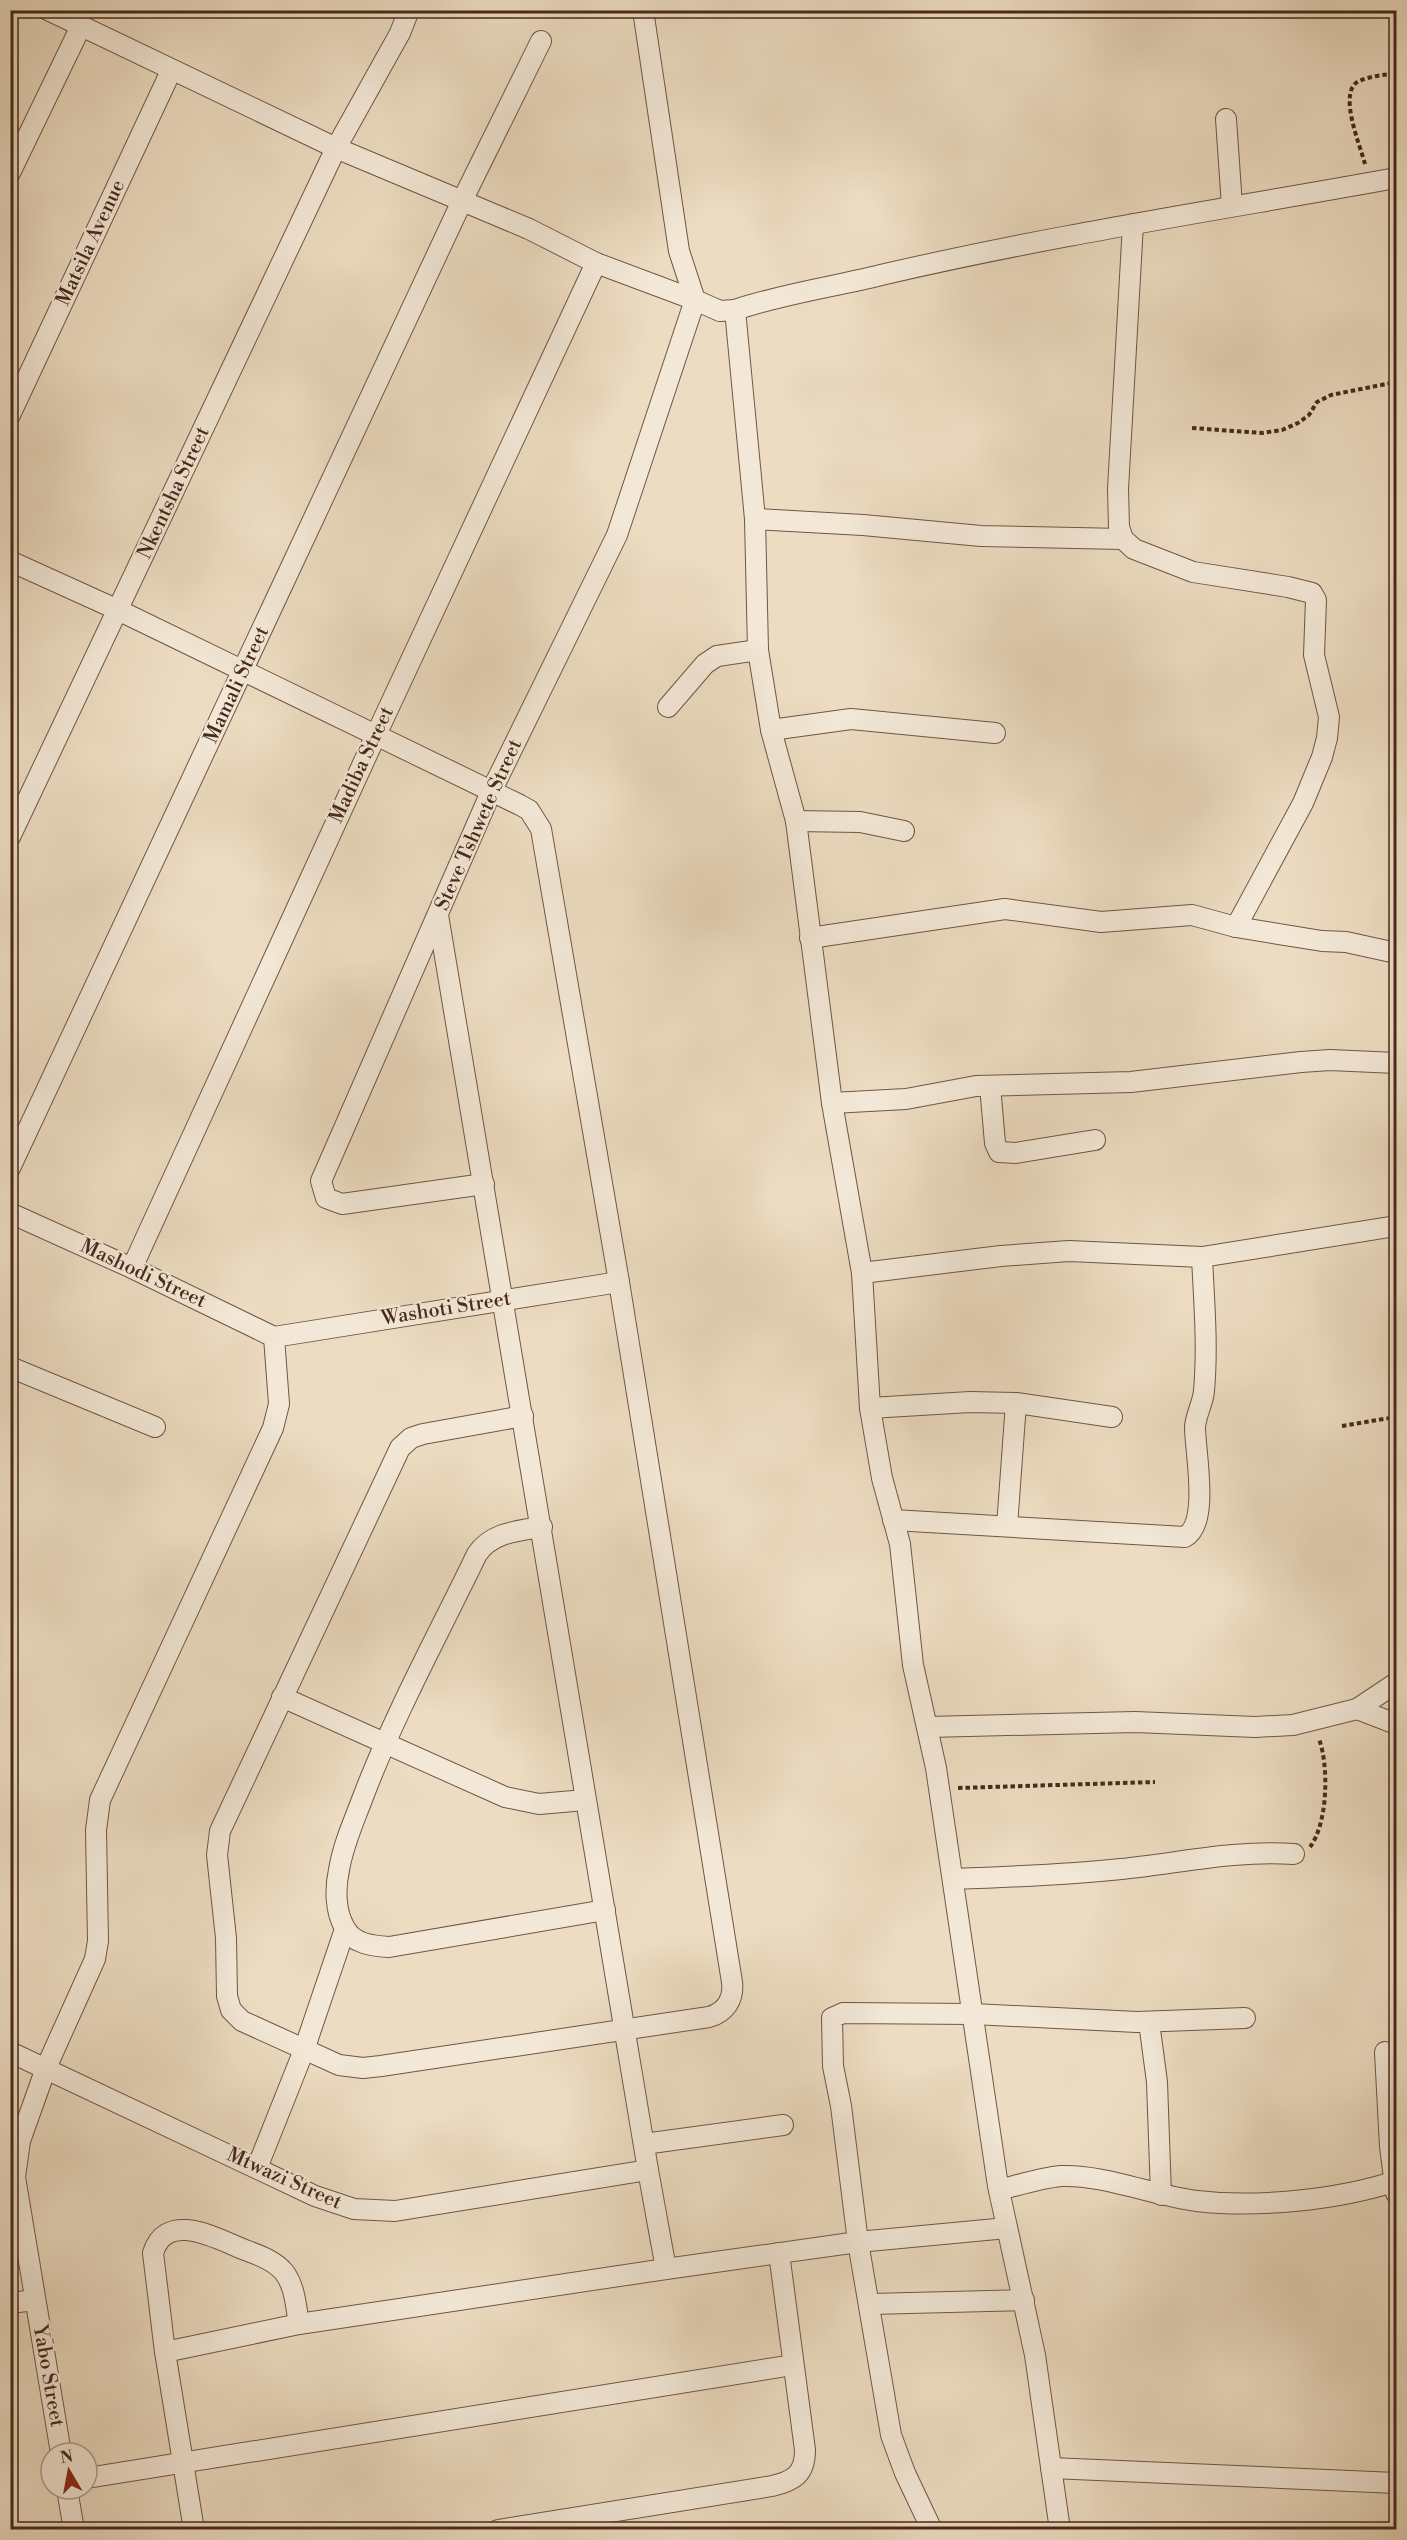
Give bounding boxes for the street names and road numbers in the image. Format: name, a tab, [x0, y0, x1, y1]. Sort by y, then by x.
street label: Matsila Avenue	[51, 176, 131, 310]
street label: Nkentsha Street	[132, 423, 216, 563]
street label: Mamali Street	[199, 622, 275, 748]
street label: Madiba Street	[324, 703, 400, 827]
street label: Steve Tshwete Street	[430, 735, 528, 915]
street label: Mashodi Street	[76, 1234, 210, 1314]
street label: Washoti Street	[378, 1286, 513, 1332]
street label: Mtwazi Street	[223, 2142, 345, 2216]
street label: Yabo Street	[27, 2322, 69, 2429]

